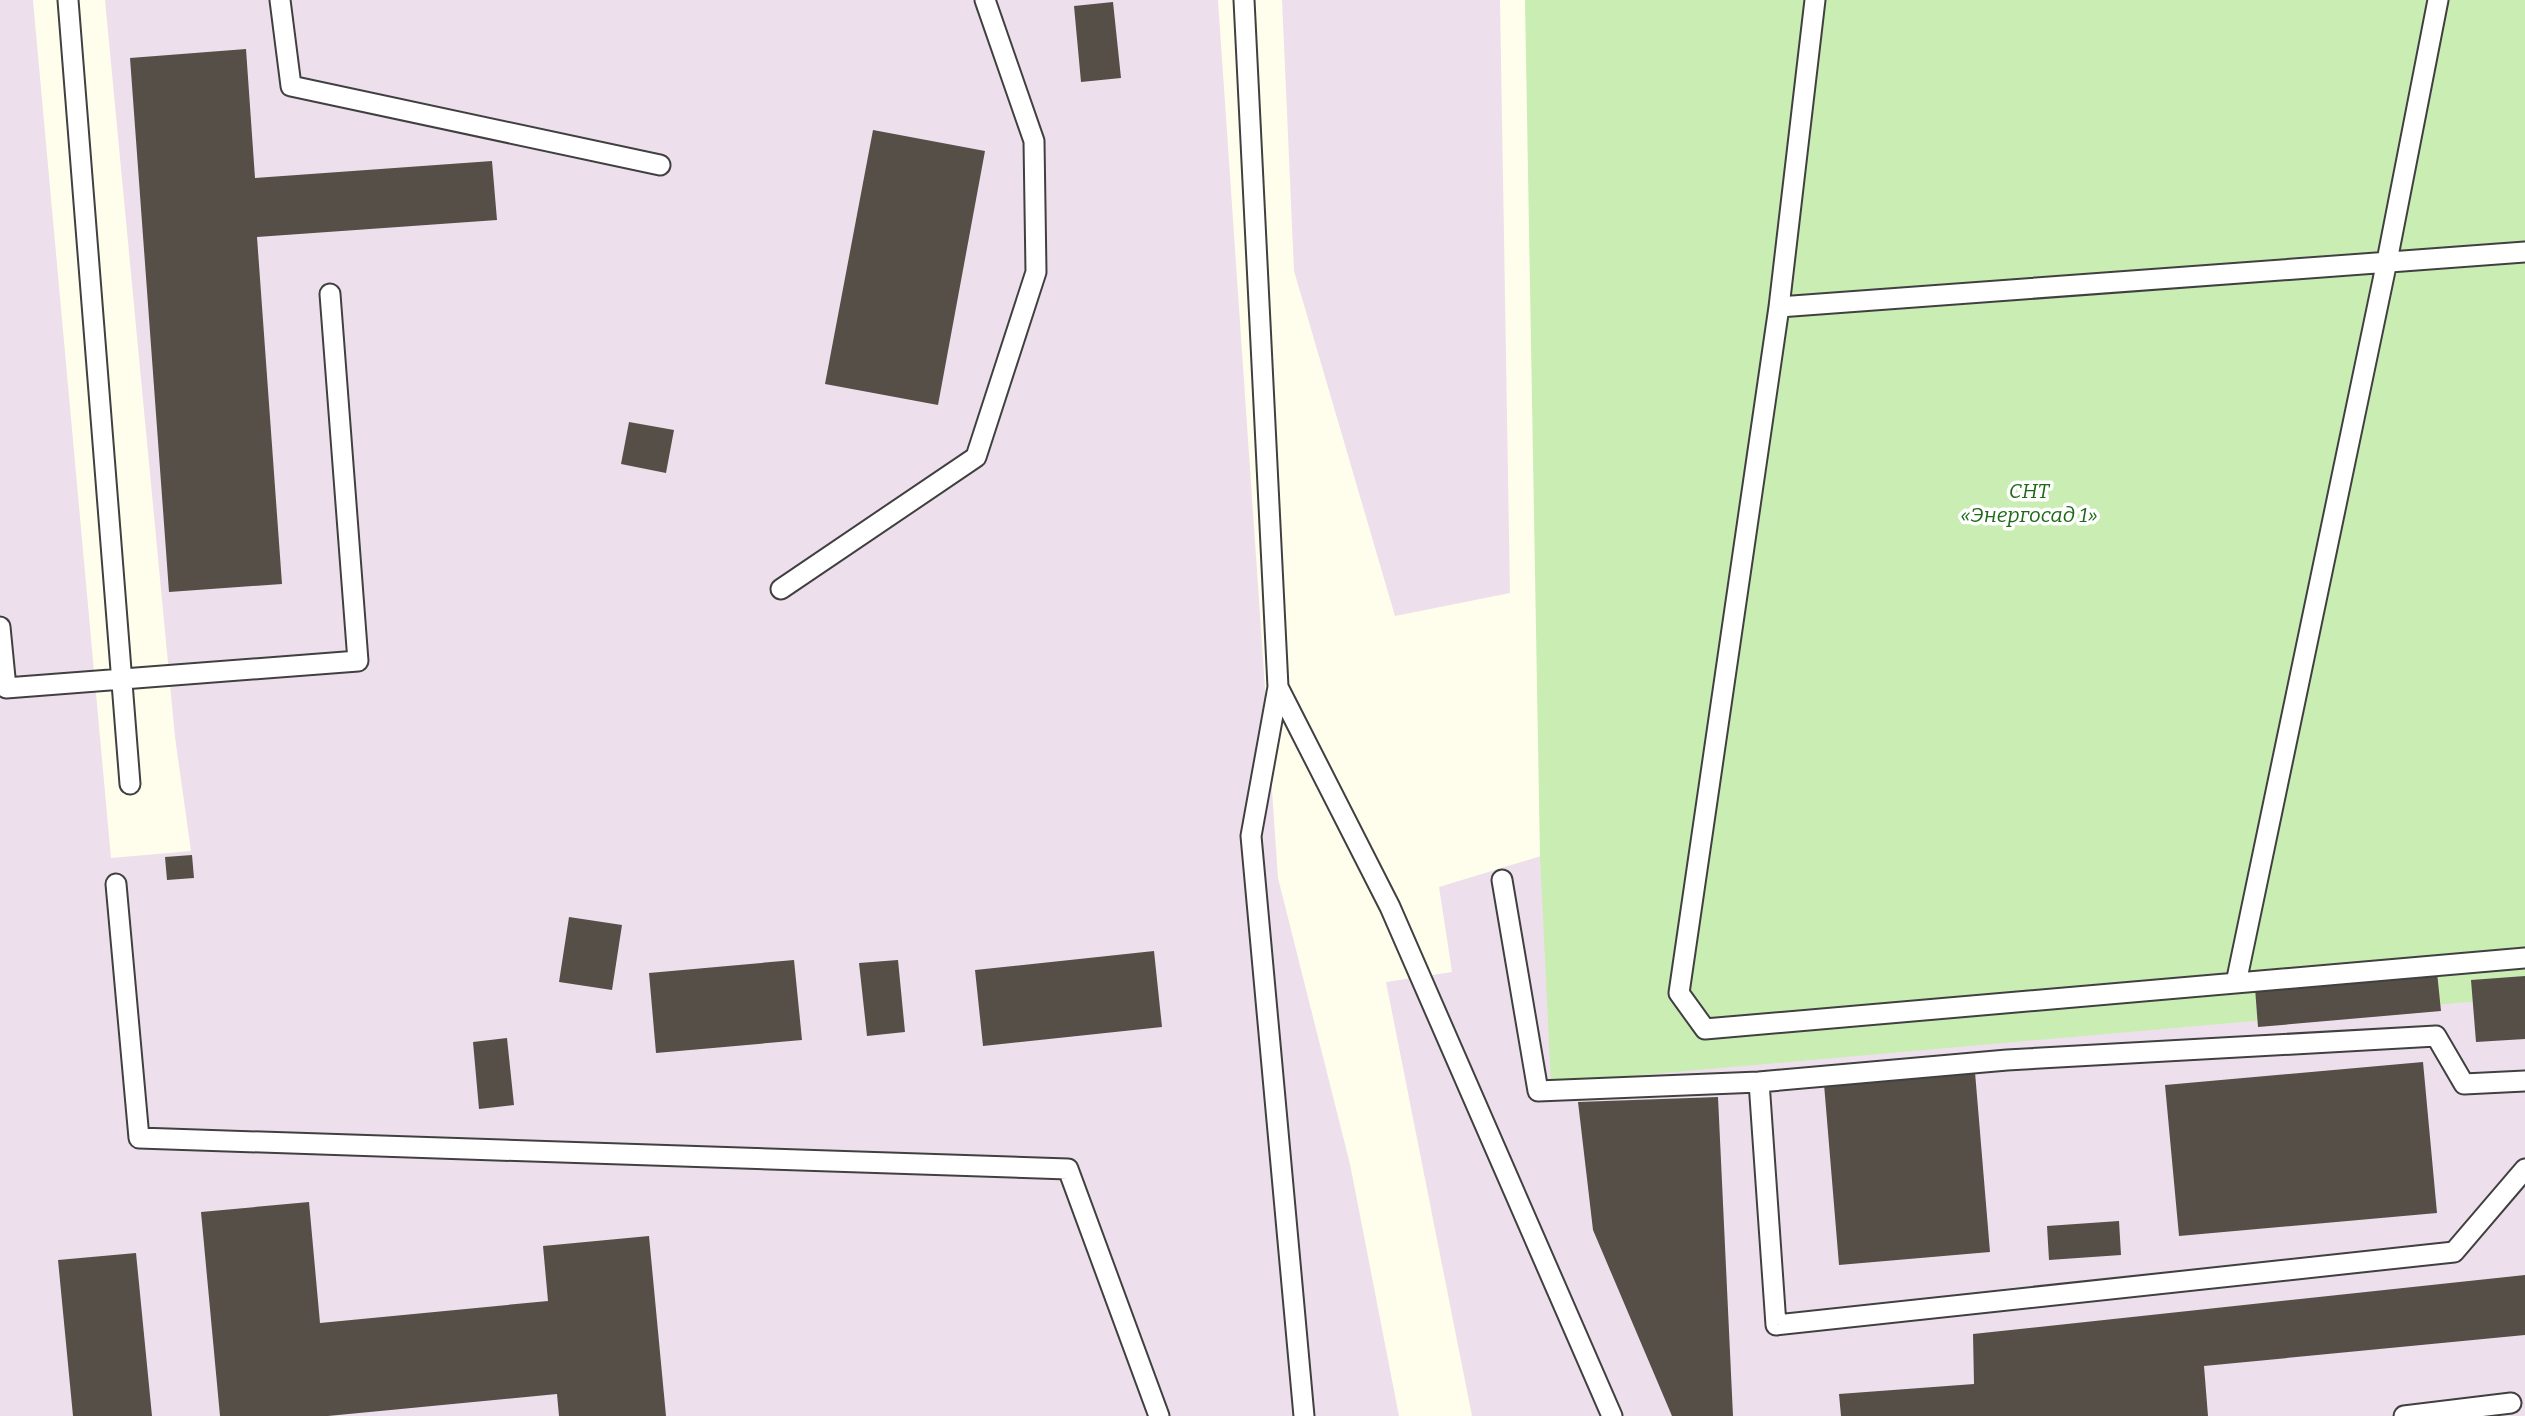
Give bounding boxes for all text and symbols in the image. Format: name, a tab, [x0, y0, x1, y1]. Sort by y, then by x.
park label: СНТ «Энергосад 1»	[1960, 478, 2098, 528]

